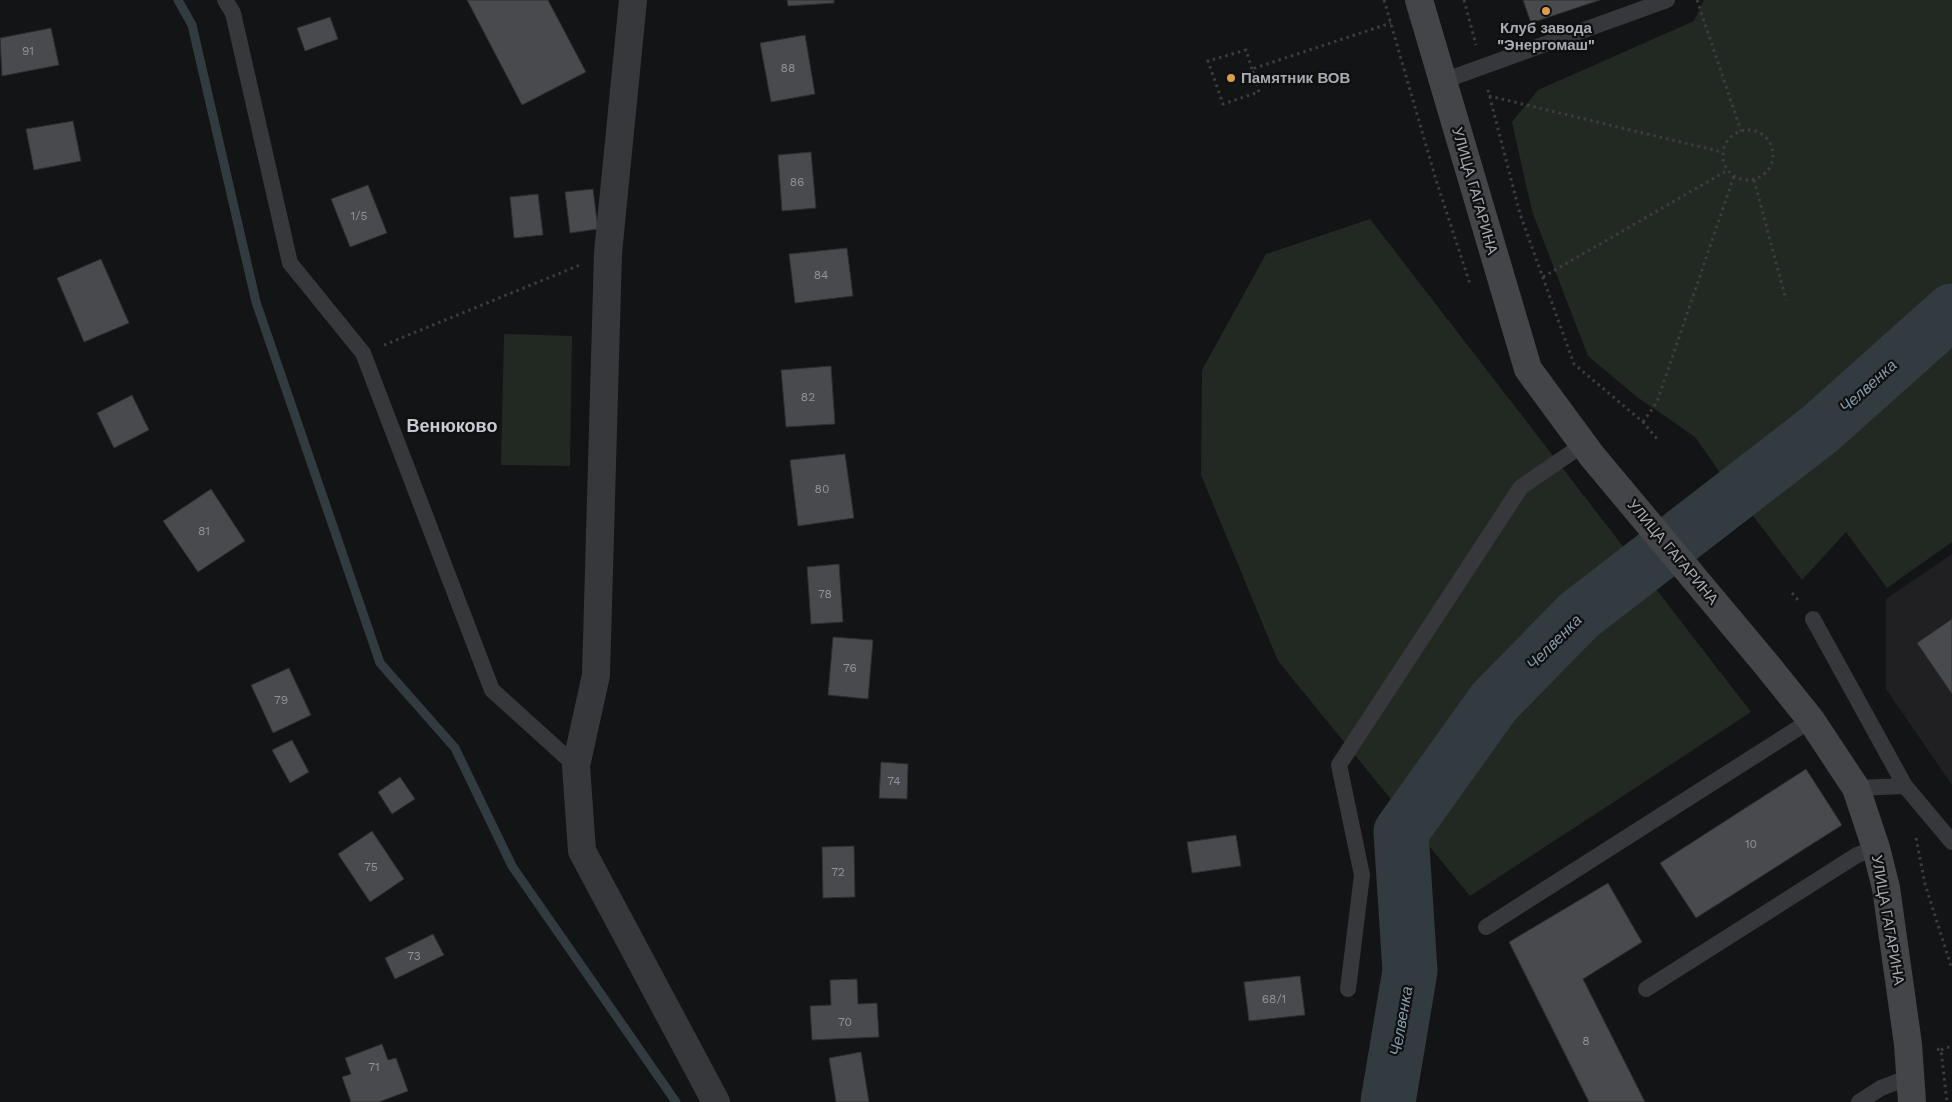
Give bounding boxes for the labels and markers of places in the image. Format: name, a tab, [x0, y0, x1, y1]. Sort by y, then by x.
marker: Клуб завода "Энергомаш"	[1540, 5, 1552, 17]
place label: Клуб завода "Энергомаш"	[1497, 19, 1595, 54]
place label: Памятник ВОВ	[1241, 69, 1351, 87]
marker: Памятник ВОВ	[1225, 72, 1237, 84]

